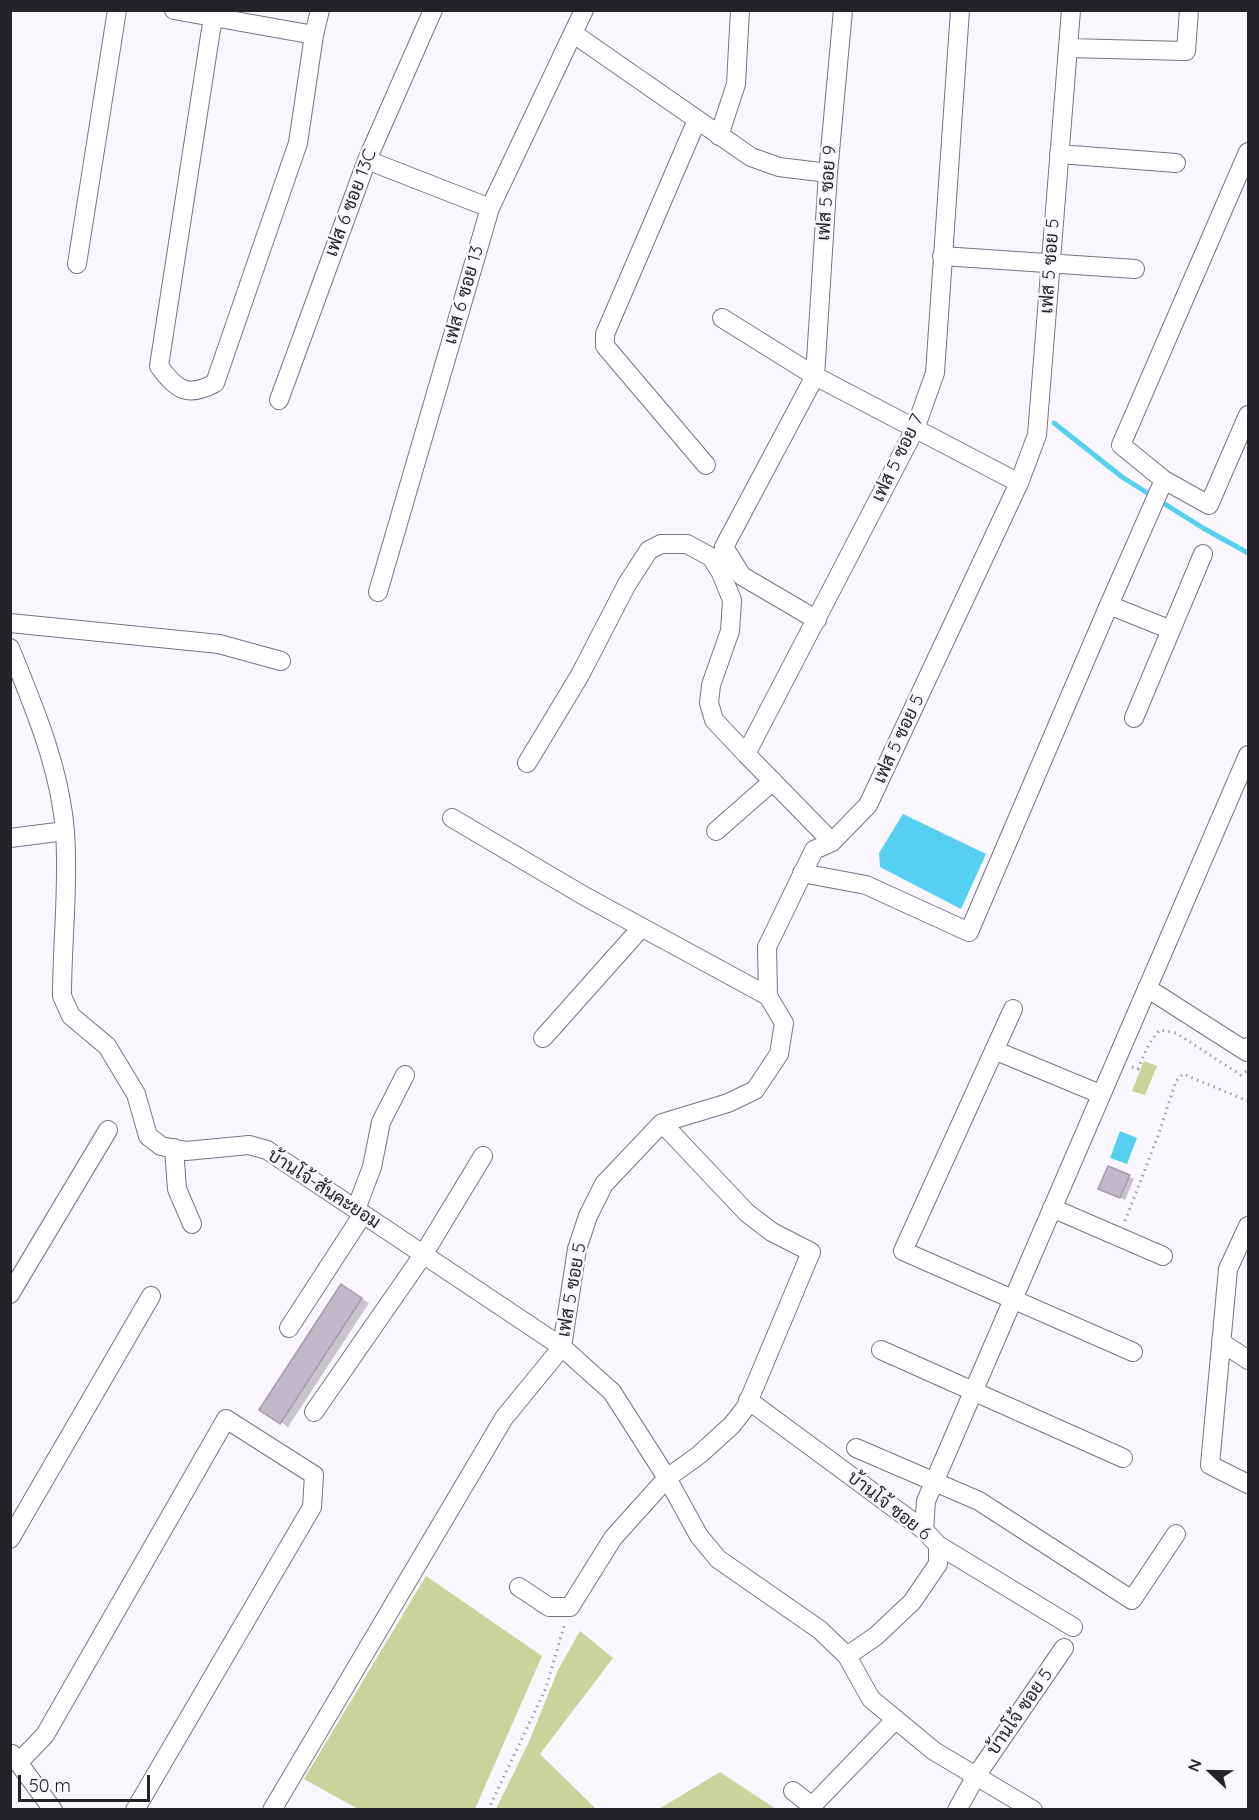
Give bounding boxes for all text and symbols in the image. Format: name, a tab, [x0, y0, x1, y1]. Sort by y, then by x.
street label: เฟส 5 ซอย 9	[813, 145, 841, 241]
street label: เฟส 6 ซอย 13C	[321, 146, 381, 260]
street label: เฟส 5 ซอย 5	[1036, 218, 1064, 314]
street label: เฟส 6 ซอย 13	[440, 243, 488, 347]
street label: เฟส 5 ซอย 7	[868, 411, 928, 505]
street label: เฟส 5 ซอย 5	[869, 691, 929, 787]
street label: บ้านโจ้-สันคะยอม	[264, 1145, 384, 1233]
street label: เฟส 5 ซอย 5	[553, 1241, 591, 1339]
street label: บ้านโจ้ ซอย 6	[843, 1467, 935, 1545]
street label: บ้านโจ้ ซอย 5	[982, 1665, 1058, 1759]
north arrow	[1181, 1742, 1241, 1802]
text: N	[1183, 1756, 1206, 1774]
scale bar	[21, 1763, 153, 1801]
text: 50 m	[29, 1774, 71, 1797]

